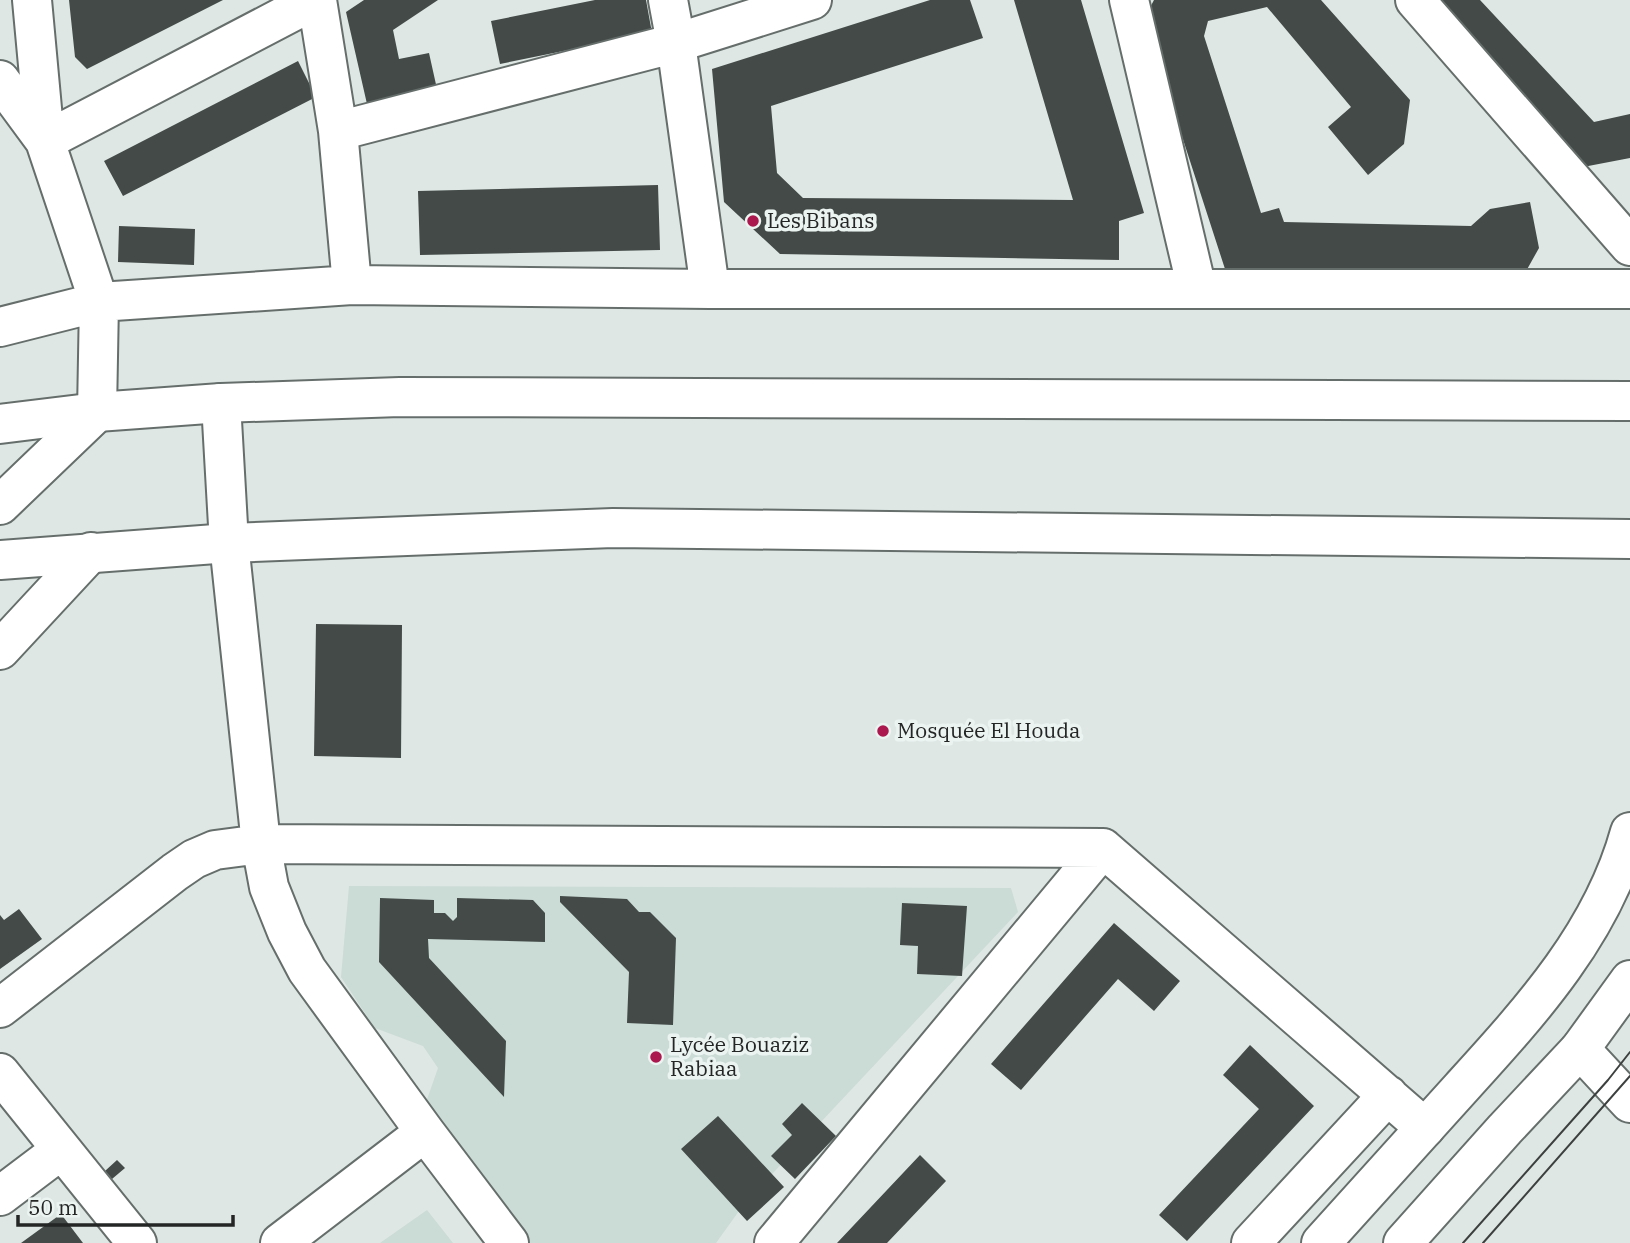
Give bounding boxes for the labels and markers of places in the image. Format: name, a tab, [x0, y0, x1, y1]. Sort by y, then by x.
place label: Les Bibans	[767, 206, 874, 234]
marker: Les Bibans	[745, 213, 761, 229]
place label: Mosquée El Houda	[897, 716, 1081, 744]
marker: Mosquée El Houda	[875, 723, 891, 739]
place label: Lycée Bouaziz Rabiaa	[670, 1030, 809, 1082]
marker: Lycée Bouaziz Rabiaa	[648, 1049, 664, 1065]

